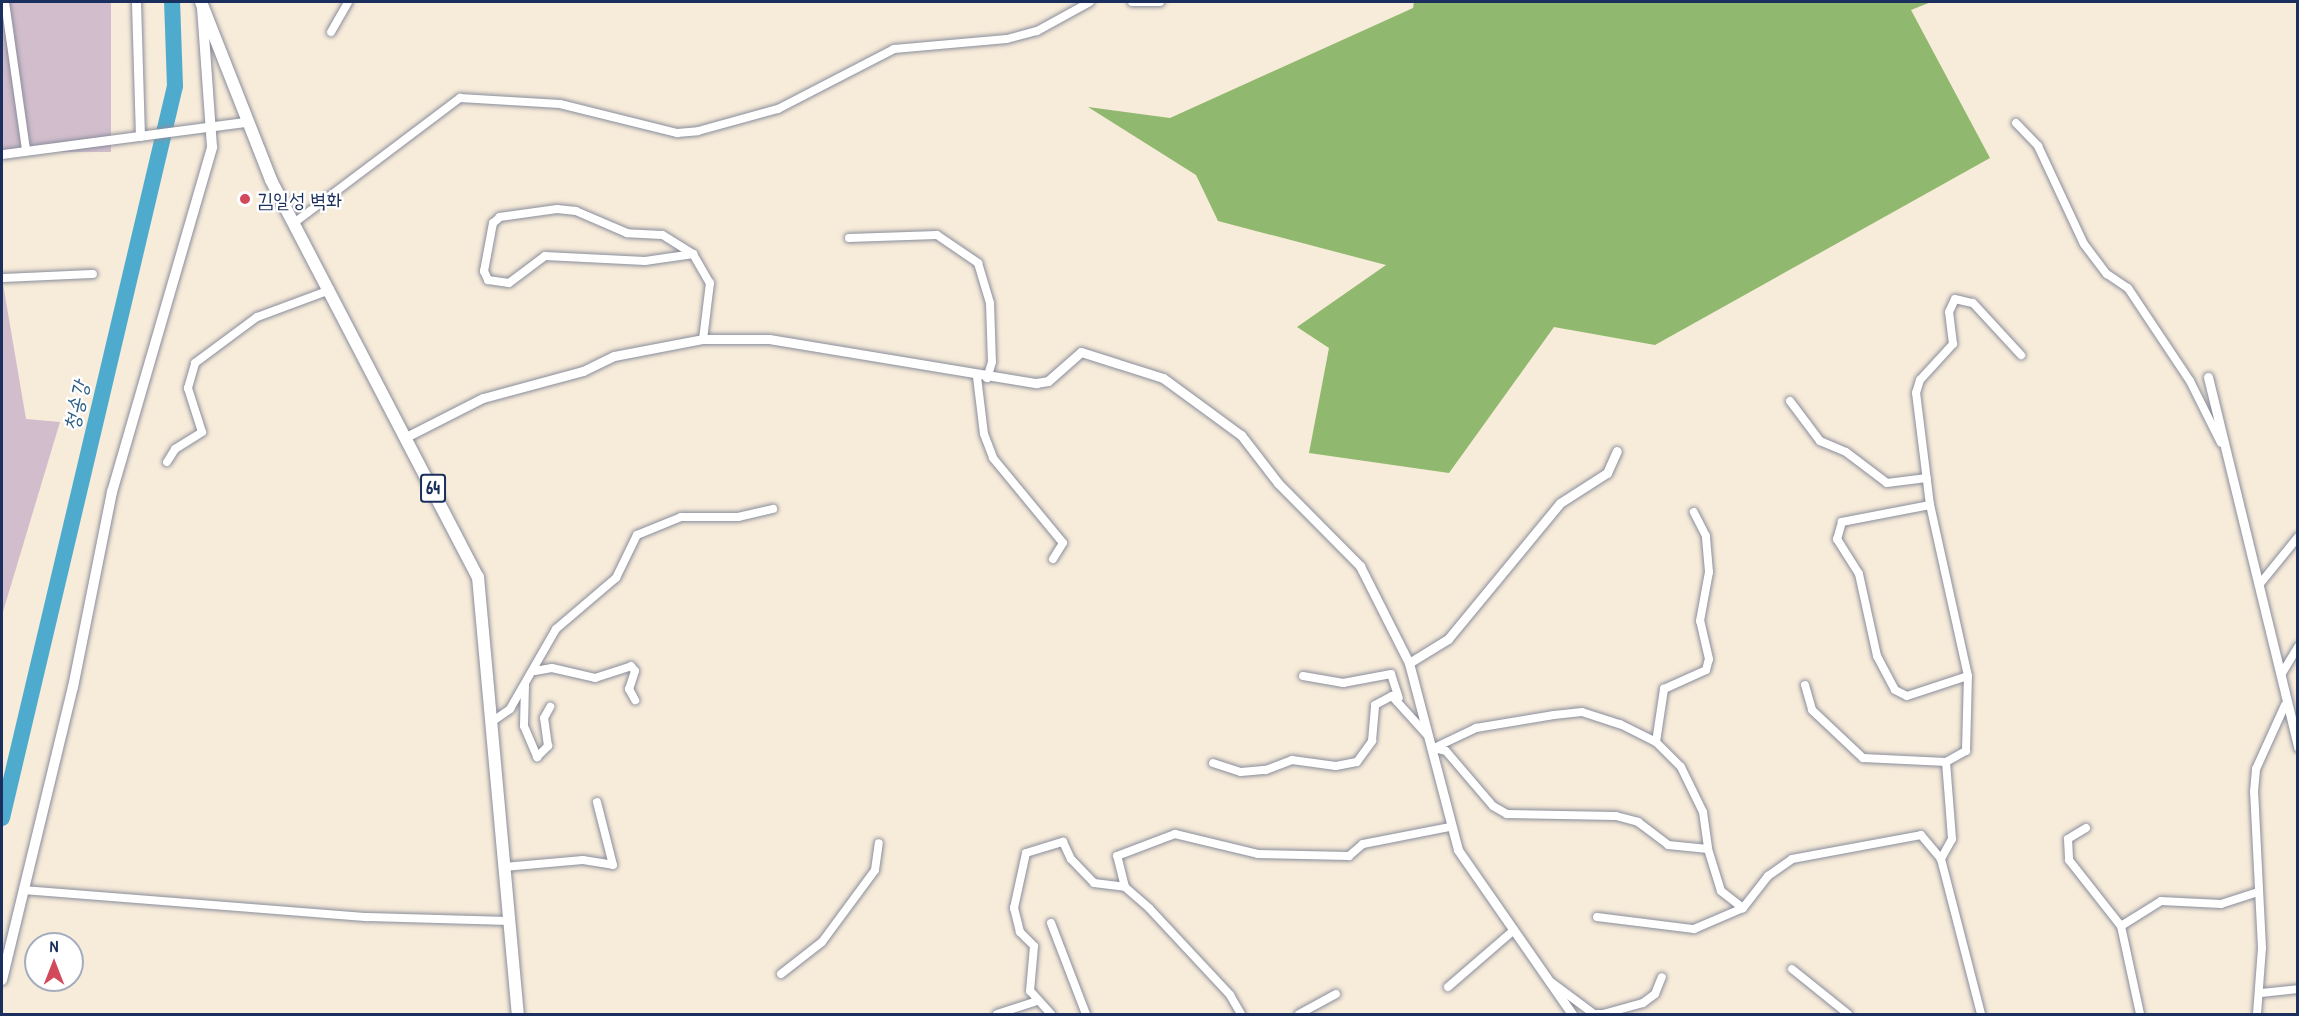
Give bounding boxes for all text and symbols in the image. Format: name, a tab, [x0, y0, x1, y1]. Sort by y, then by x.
place label: 김일성 벽화	[257, 187, 342, 211]
marker: 김일성 벽화	[238, 192, 252, 206]
water label: 청송강	[58, 378, 94, 434]
road number: 64	[420, 473, 446, 503]
north arrow	[24, 932, 84, 992]
text: N	[50, 935, 58, 957]

